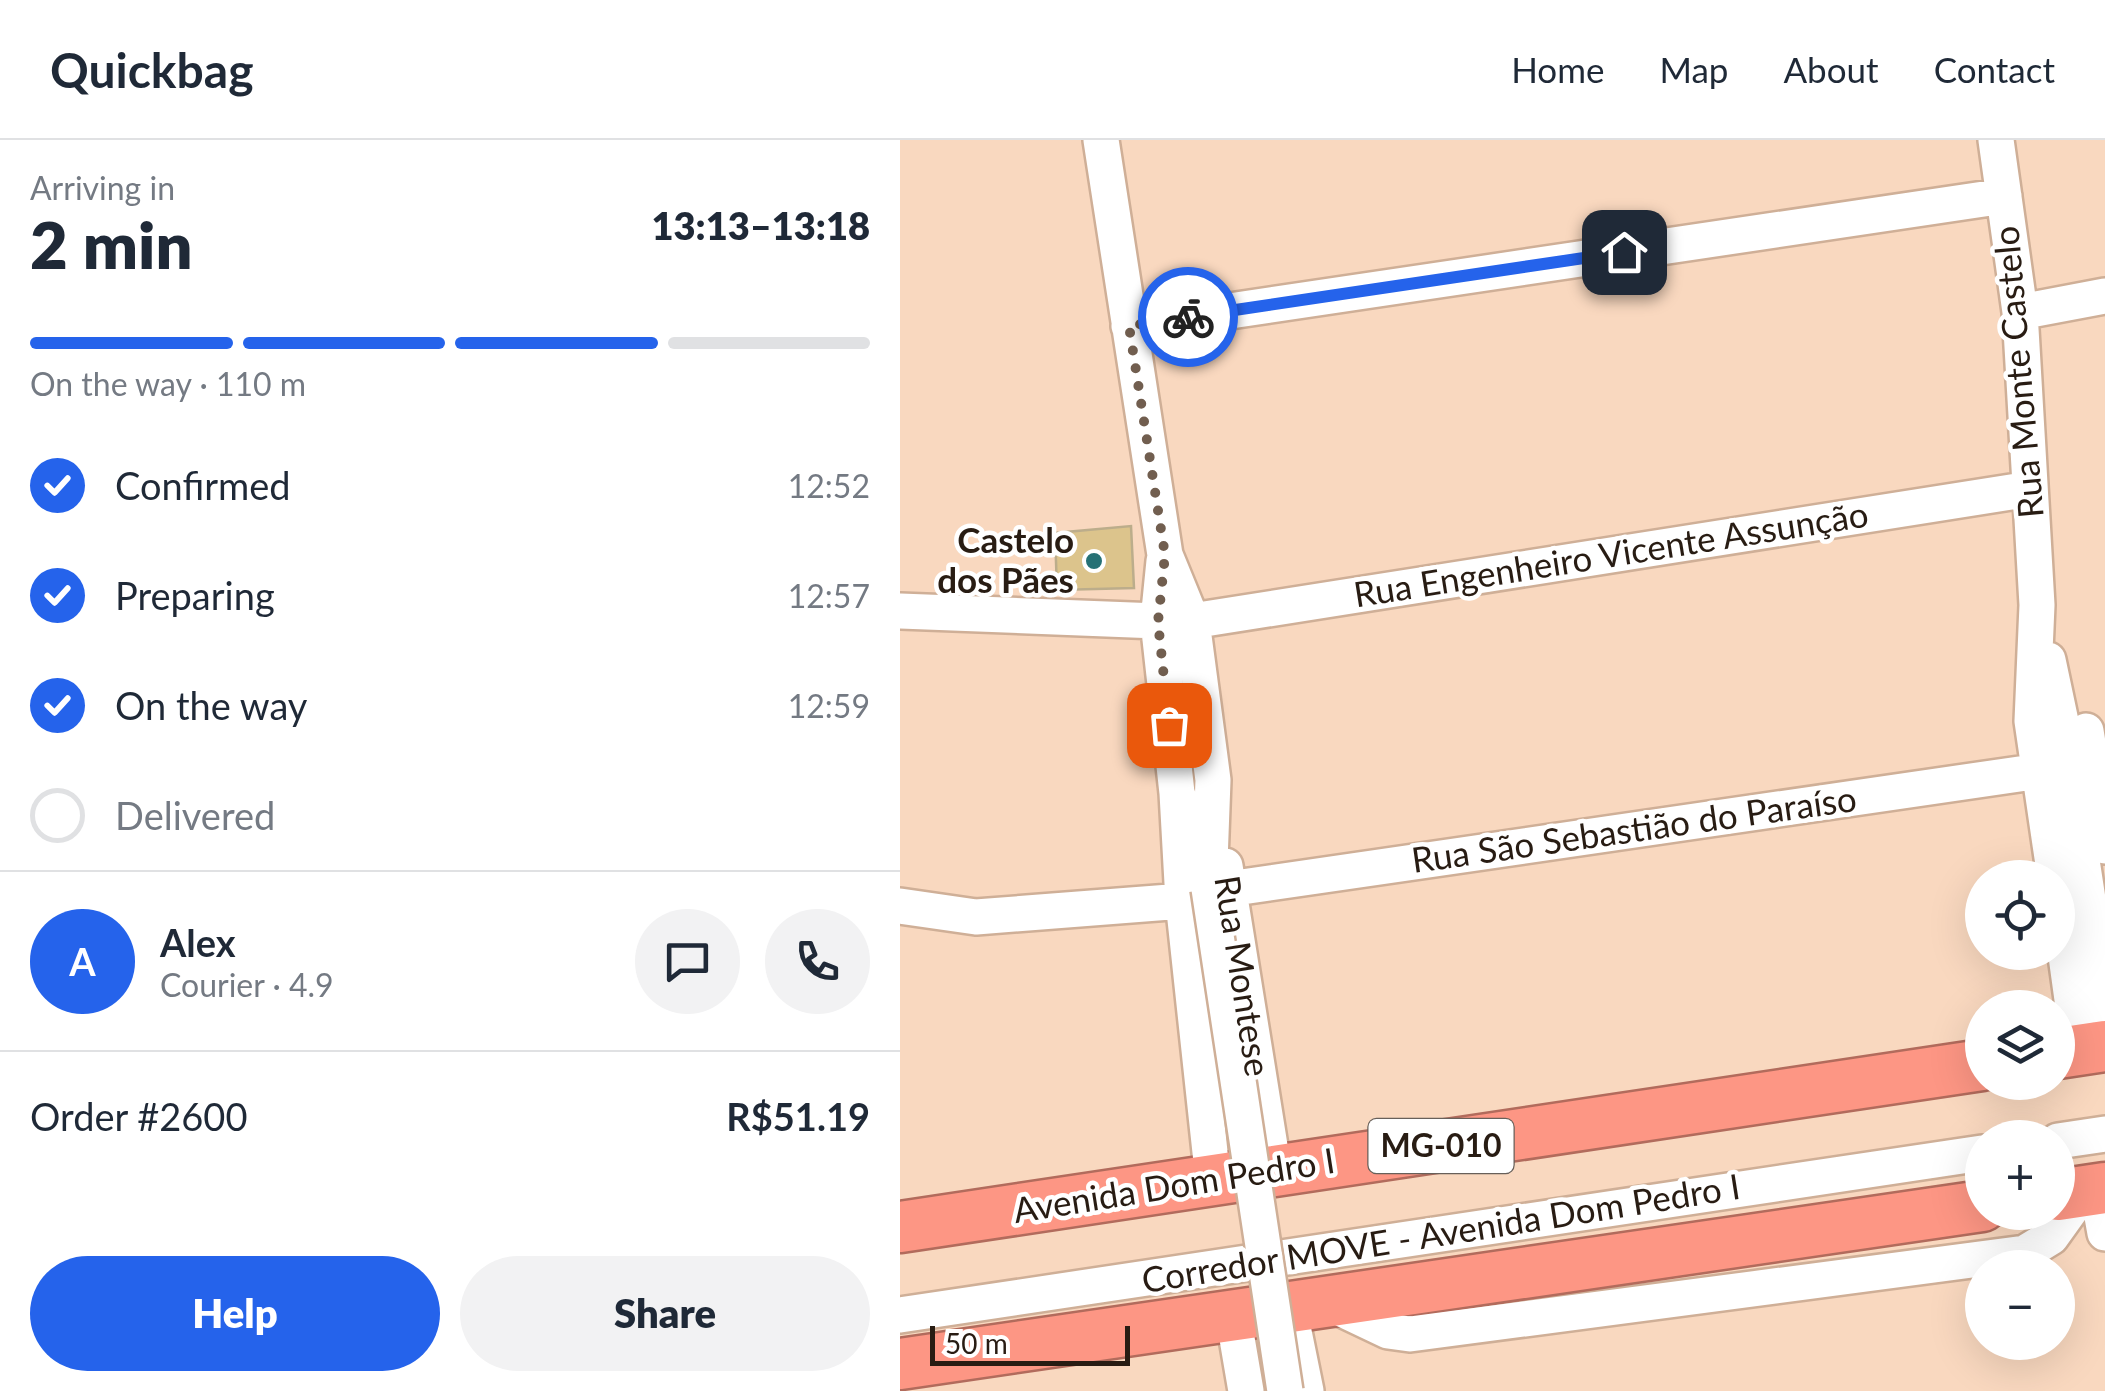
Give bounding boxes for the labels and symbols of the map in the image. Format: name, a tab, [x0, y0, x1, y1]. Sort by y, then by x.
pin	[1582, 210, 1667, 295]
street label: Rua Monte Castelo	[1983, 224, 2051, 520]
courier	[1138, 267, 1238, 367]
street label: Rua Engenheiro Vicente Assunção	[1350, 492, 1871, 614]
place label: Castelo dos Pães	[937, 518, 1074, 600]
marker: Castelo dos Pães	[1083, 550, 1105, 572]
pin	[1127, 683, 1212, 768]
street label: Rua São Sebastião do Paraíso	[1409, 776, 1859, 880]
street label: Rua Montese	[1207, 872, 1281, 1079]
road number: MG-010	[1368, 1119, 1514, 1173]
street label: Avenida Dom Pedro I	[1010, 1138, 1337, 1230]
street label: Corredor MOVE - Avenida Dom Pedro I	[1139, 1164, 1743, 1300]
scale bar	[930, 1321, 1130, 1366]

